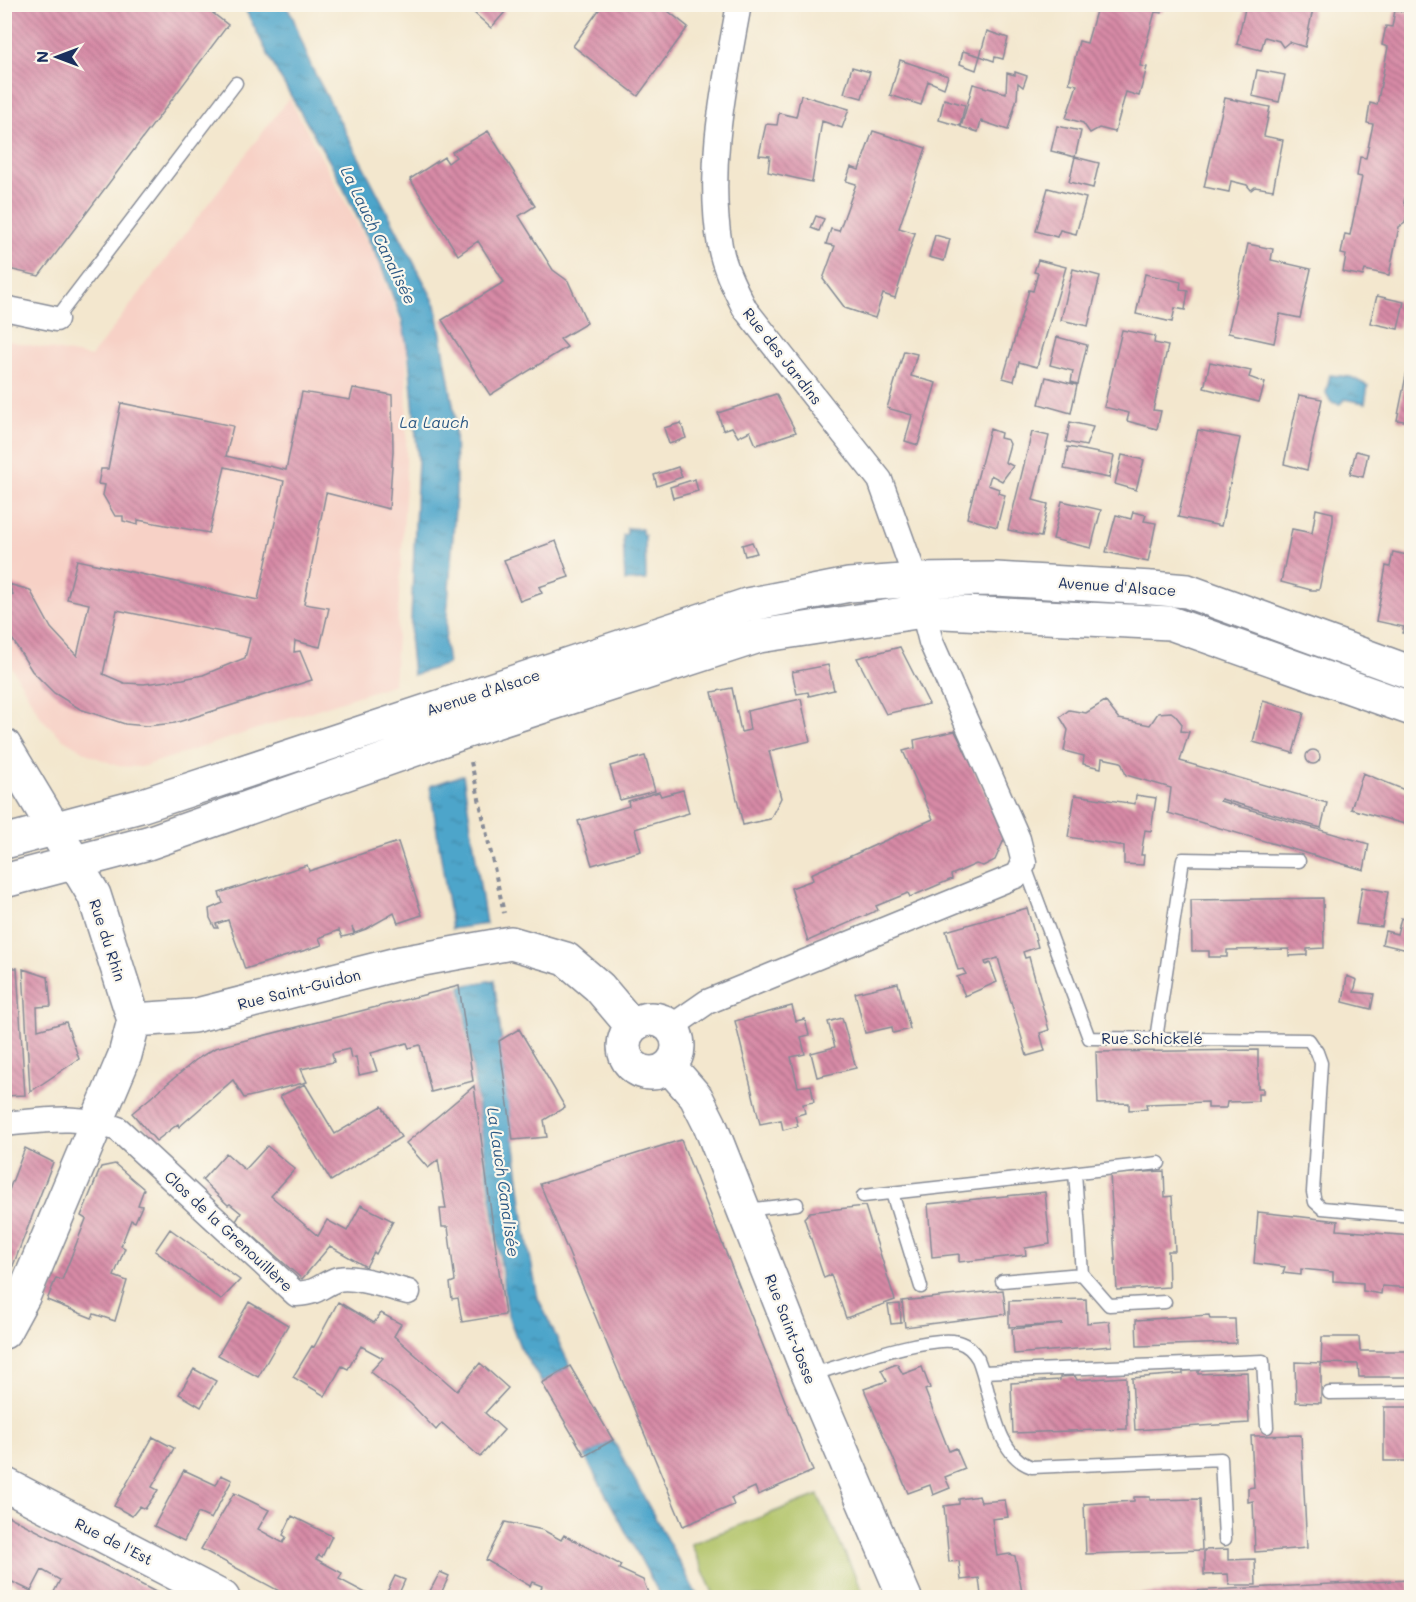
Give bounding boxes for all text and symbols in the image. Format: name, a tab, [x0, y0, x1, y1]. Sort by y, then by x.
north arrow	[27, 27, 87, 87]
text: N	[31, 51, 52, 63]
water label: La Lauch Canalisée	[336, 163, 422, 308]
street label: Rue des Jardins	[739, 304, 827, 408]
water label: La Lauch	[399, 411, 469, 432]
street label: Avenue d'Alsace	[1057, 572, 1177, 600]
street label: Avenue d'Alsace	[424, 664, 542, 720]
street label: Rue du Rhin	[85, 896, 131, 984]
street label: Rue Saint-Guidon	[235, 964, 363, 1014]
street label: Rue Schickelé	[1101, 1028, 1203, 1048]
water label: La Lauch Canalisée	[483, 1106, 525, 1258]
street label: Clos de la Grenouillère	[161, 1166, 297, 1296]
street label: Rue Saint-Josse	[761, 1271, 821, 1387]
street label: Rue de l'Est	[72, 1513, 156, 1569]

